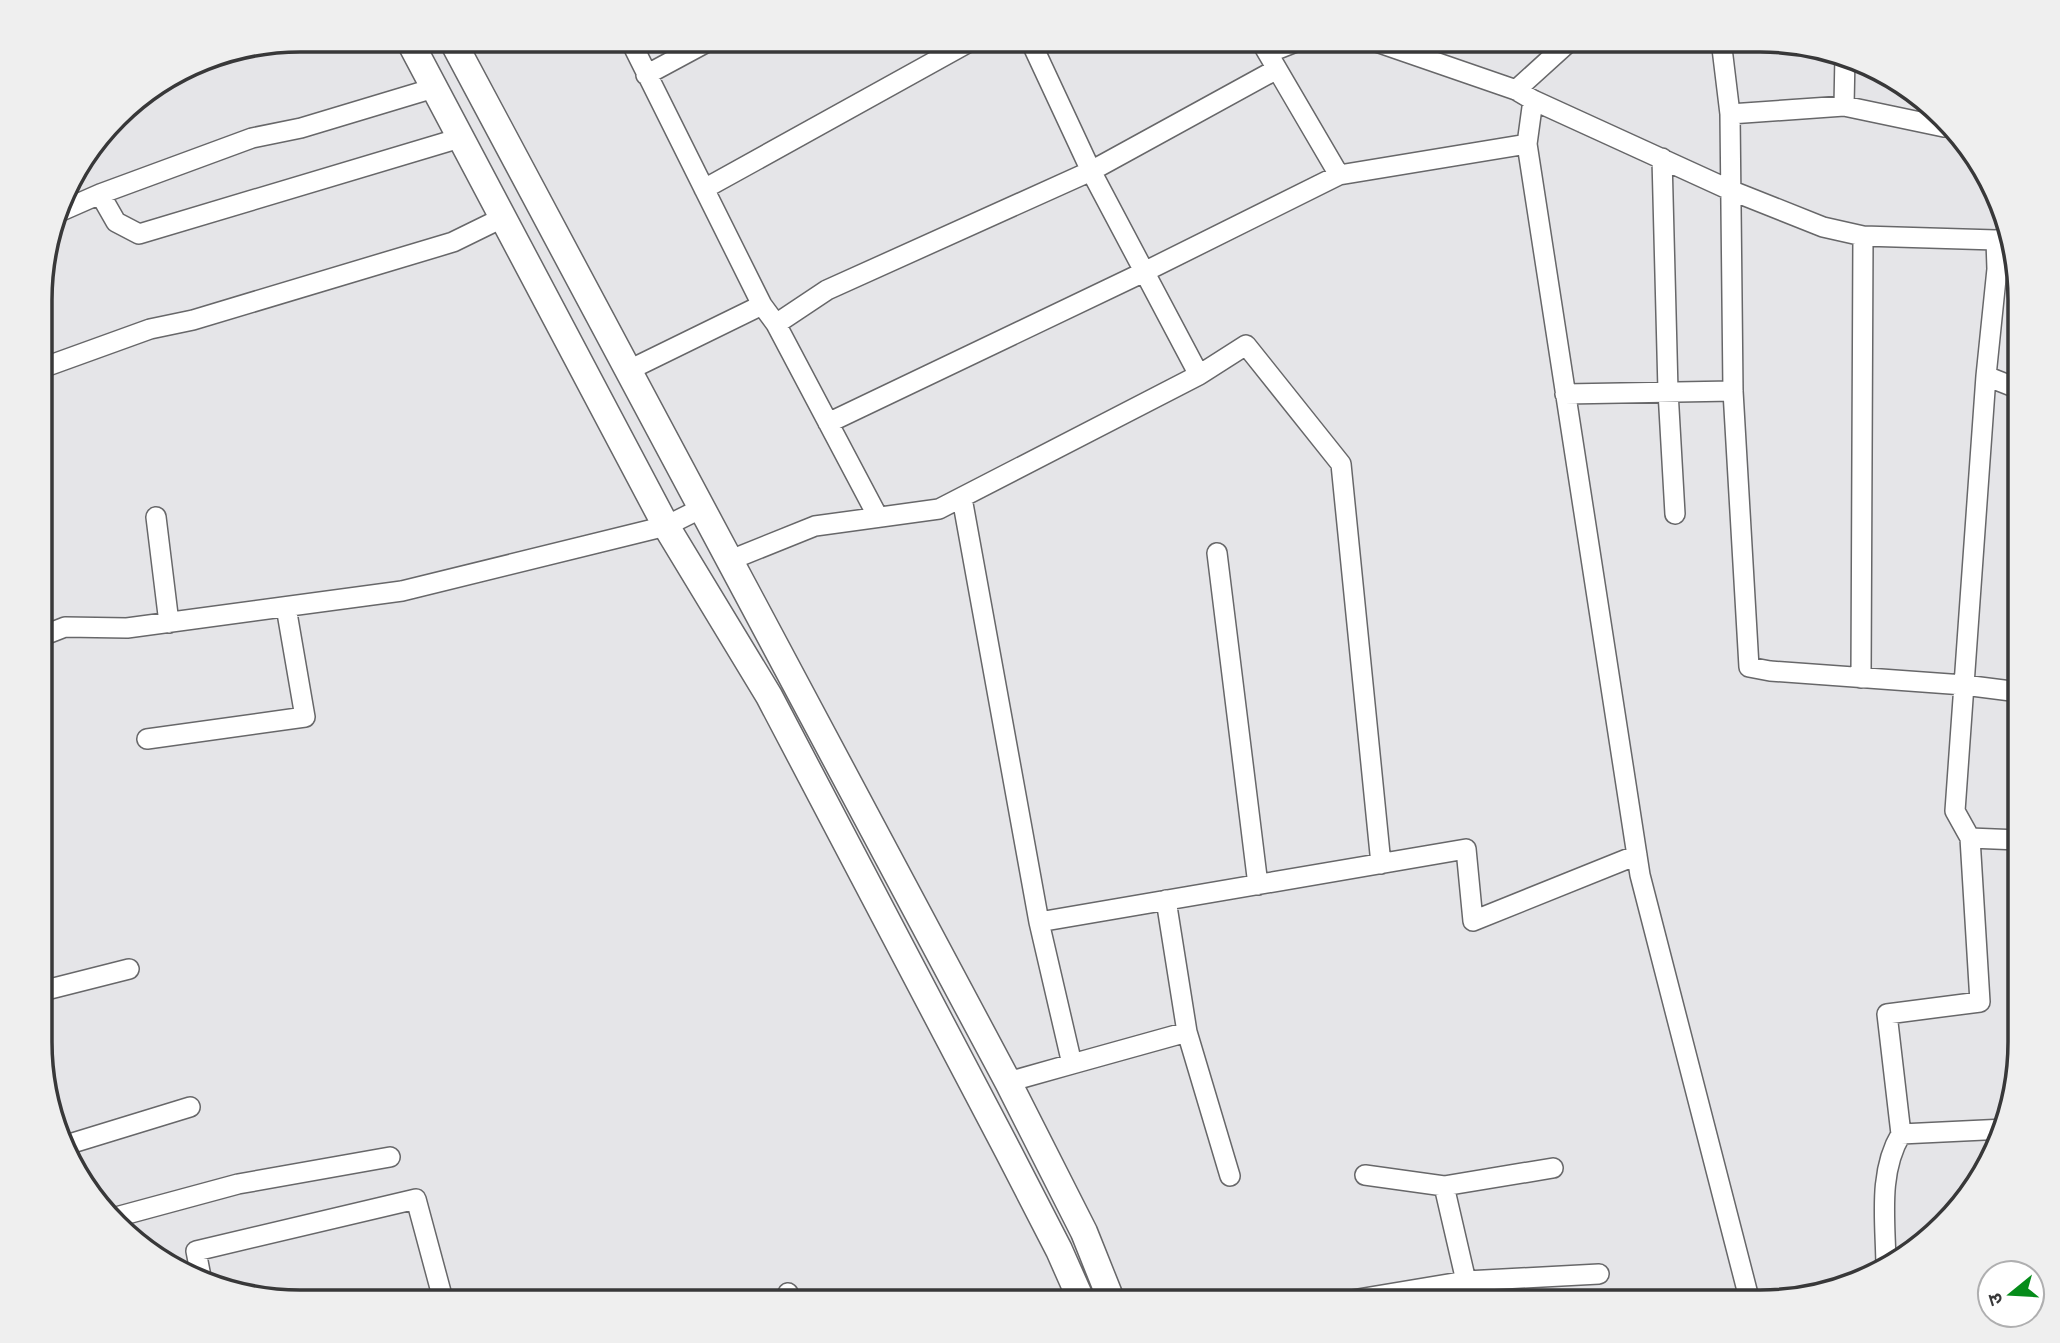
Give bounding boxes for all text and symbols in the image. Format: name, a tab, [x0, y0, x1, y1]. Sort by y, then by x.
north arrow	[1976, 1259, 2046, 1329]
text: उ	[1981, 1289, 2009, 1308]

